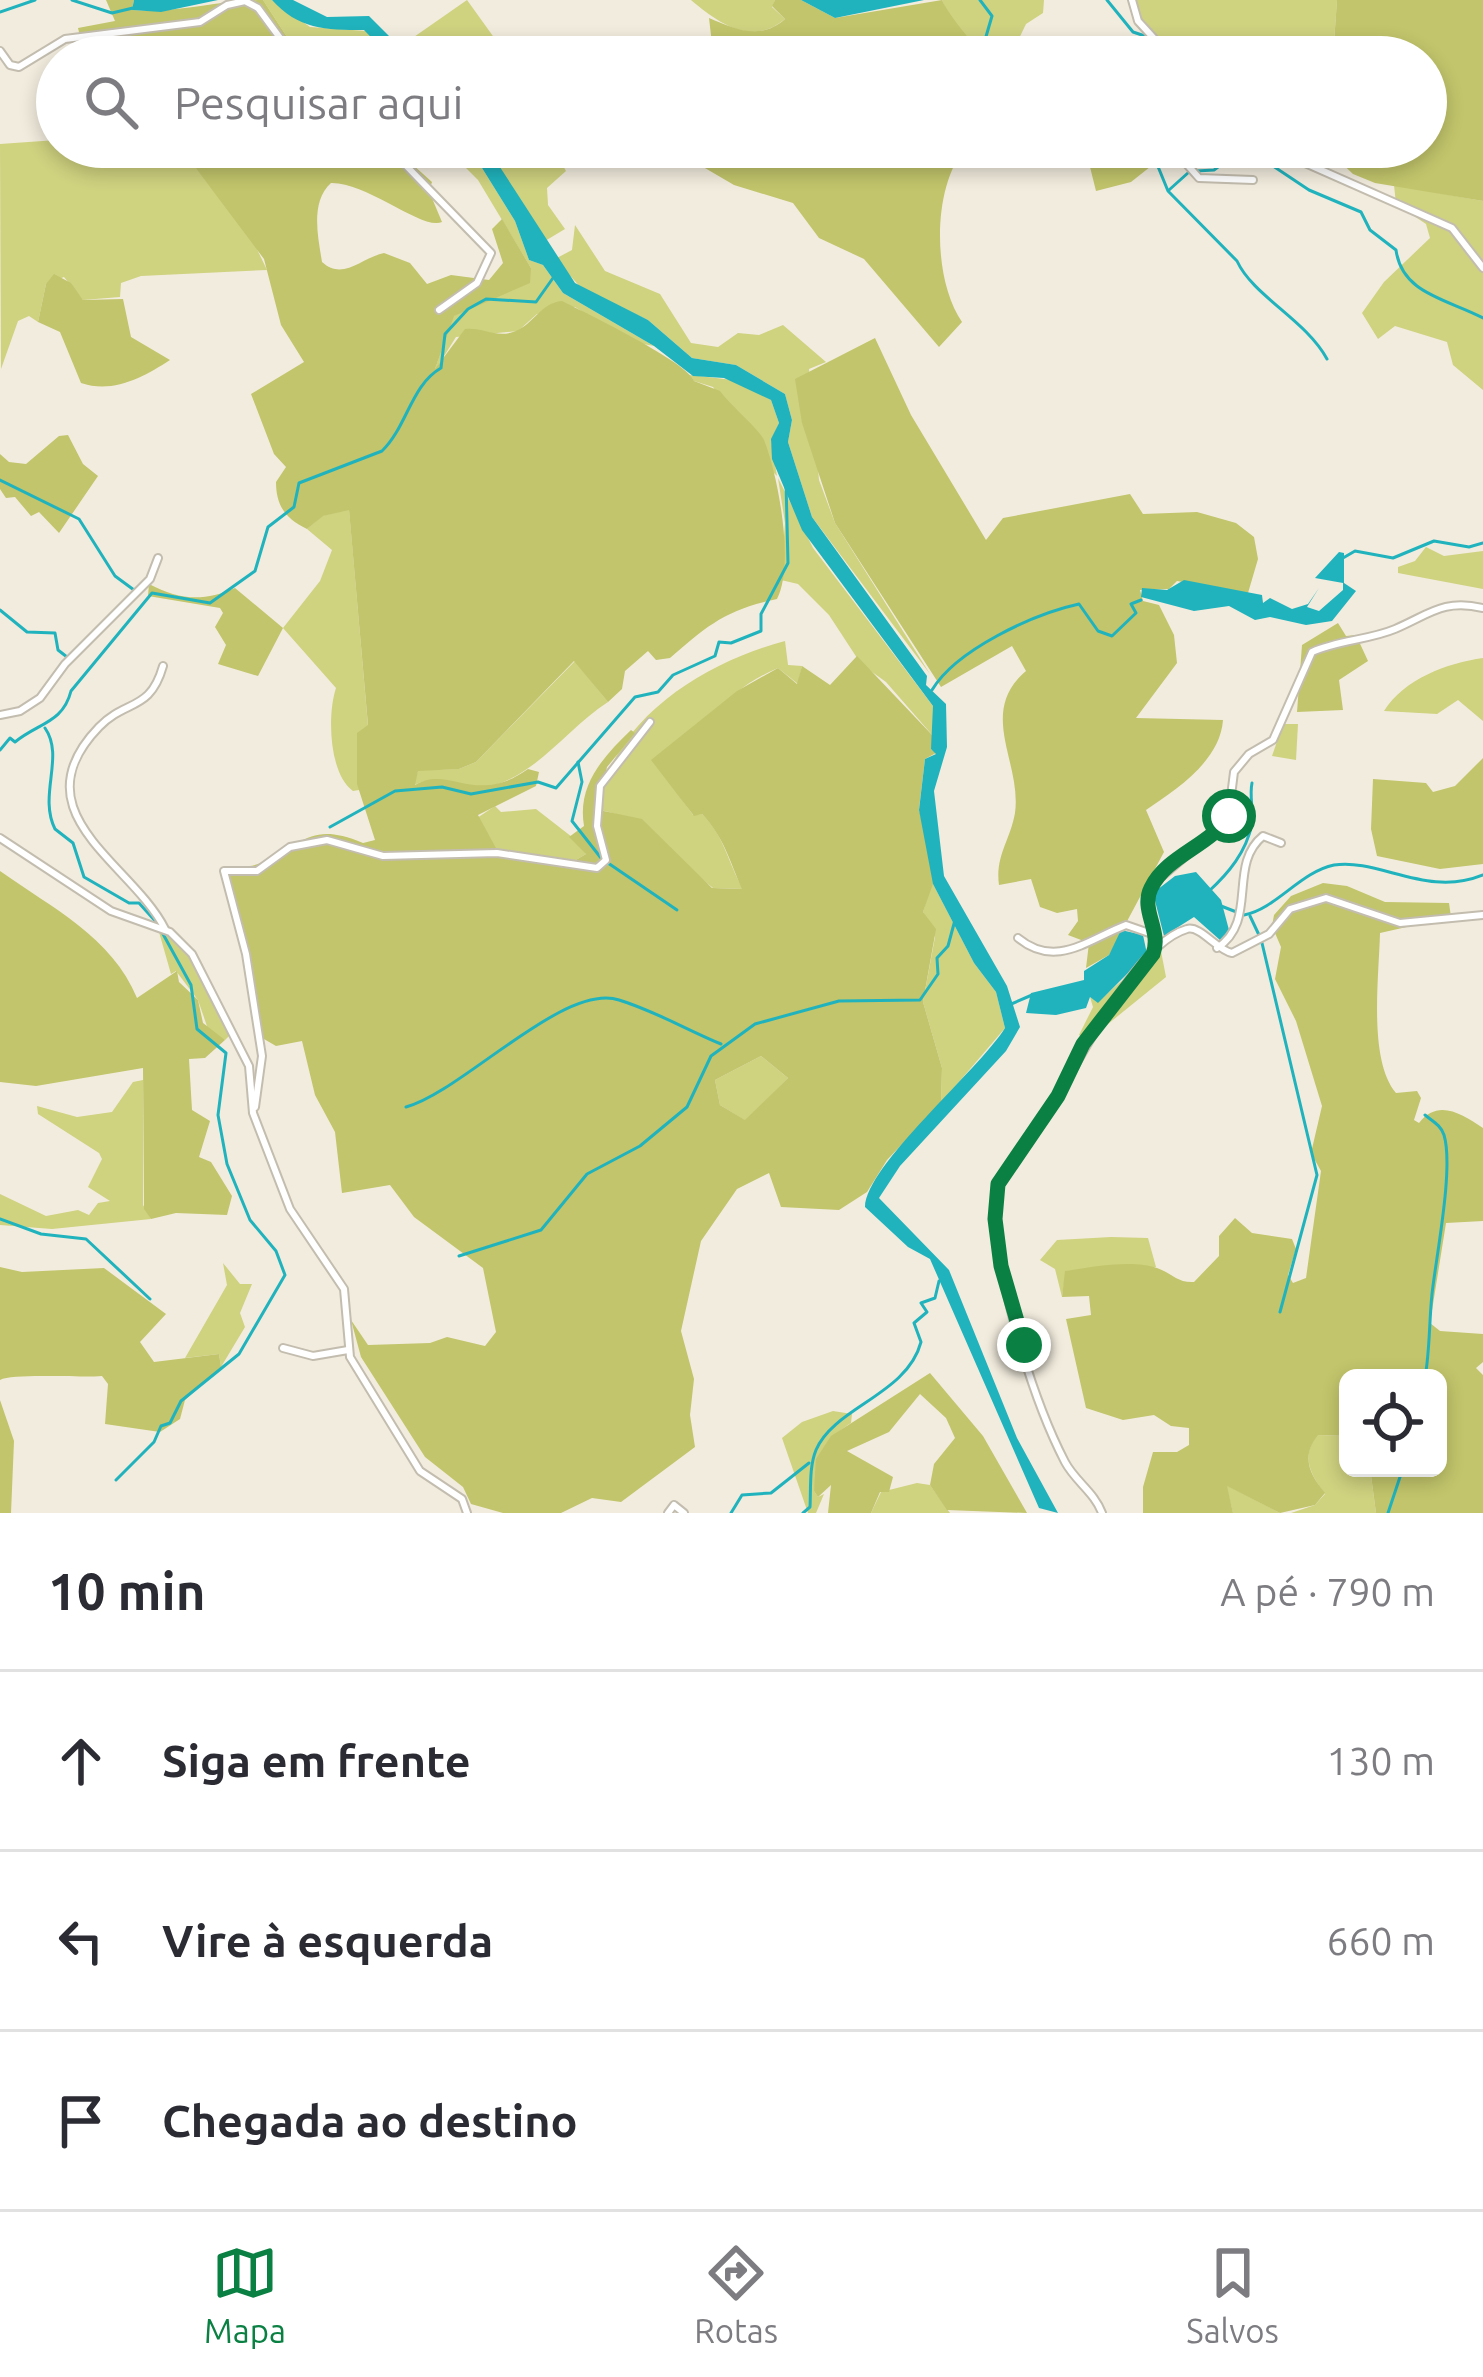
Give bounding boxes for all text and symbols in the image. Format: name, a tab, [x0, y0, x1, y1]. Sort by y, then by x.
search box	[36, 36, 1447, 168]
icon: search	[78, 69, 144, 135]
text: Pesquisar aqui	[174, 77, 463, 128]
route start	[1202, 789, 1256, 843]
route end	[997, 1318, 1051, 1372]
map controls	[1339, 1369, 1447, 1477]
button: locate	[1339, 1369, 1447, 1477]
text: 10 min	[48, 1562, 206, 1620]
text: A pé · 790 m	[1220, 1570, 1435, 1613]
icon: ahead	[48, 1728, 114, 1794]
text: Siga em frente	[162, 1735, 471, 1786]
text: 130 m	[1326, 1739, 1435, 1782]
icon: left	[48, 1908, 114, 1974]
text: Vire à esquerda	[162, 1915, 493, 1966]
text: 660 m	[1326, 1919, 1435, 1962]
icon: arrive	[48, 2088, 114, 2154]
text: Chegada ao destino	[162, 2095, 578, 2146]
tab: Mapa	[204, 2240, 286, 2349]
tab: Rotas	[694, 2240, 778, 2349]
tab: Salvos	[1186, 2240, 1279, 2349]

